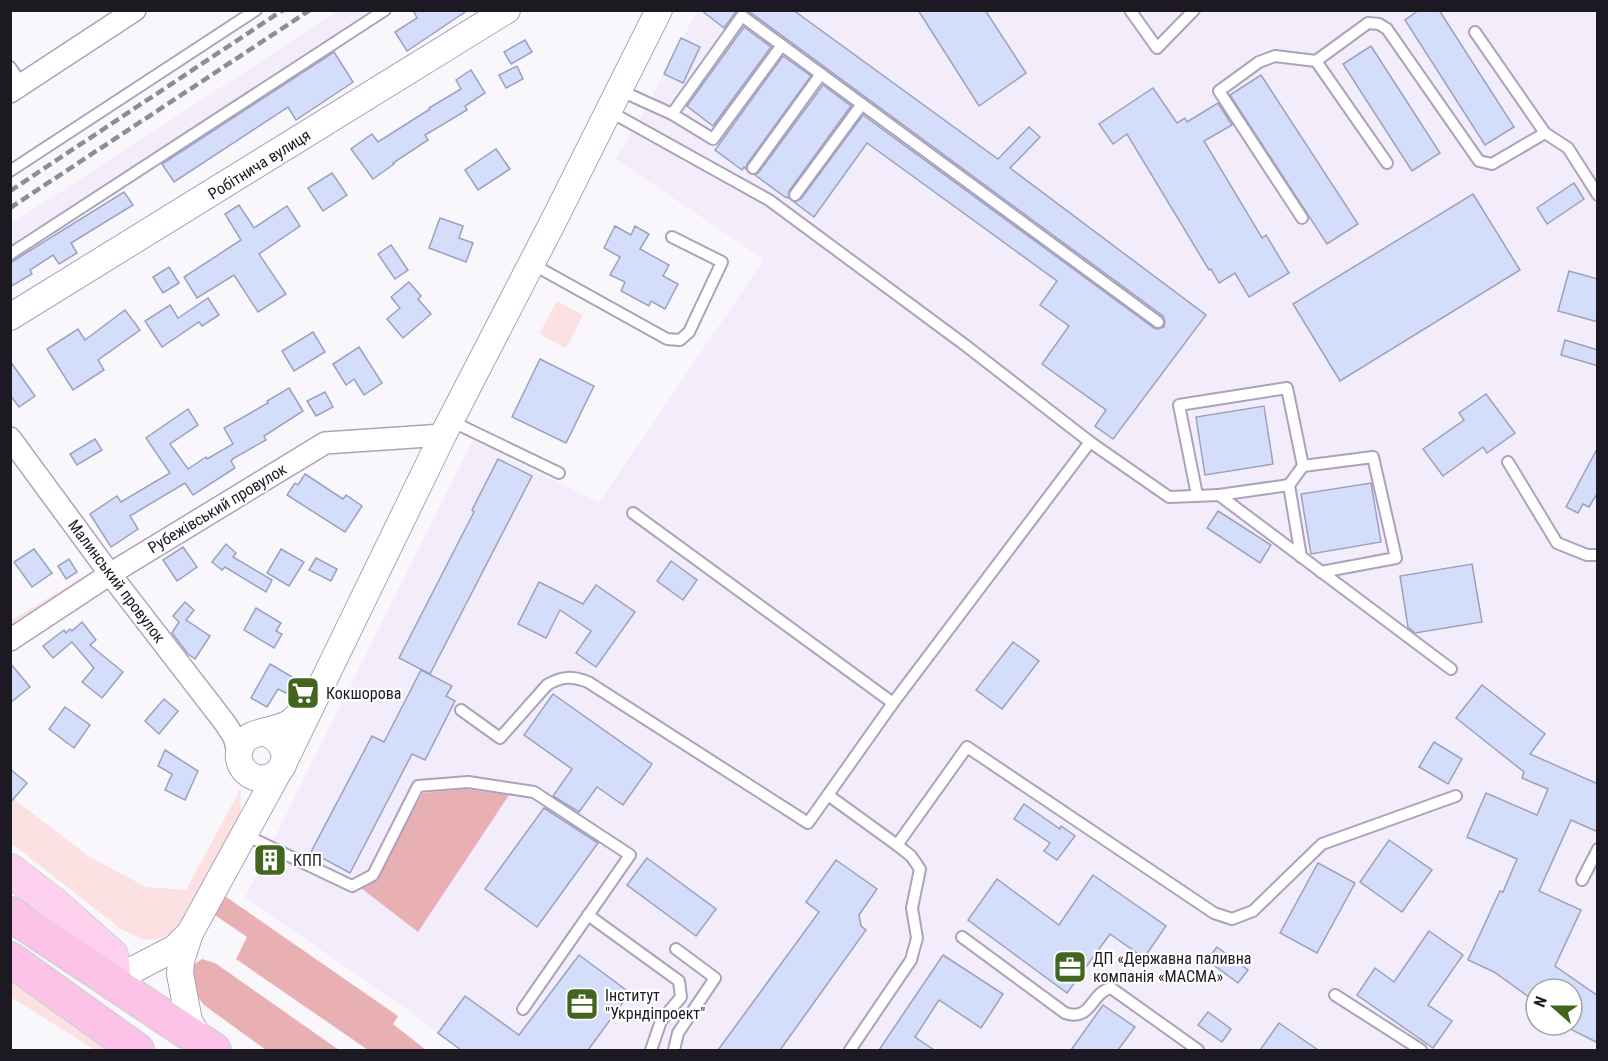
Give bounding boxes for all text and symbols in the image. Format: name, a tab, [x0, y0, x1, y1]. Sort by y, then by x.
street label: Робітнича вулиця	[205, 125, 314, 204]
street label: Рубежівський провулок	[145, 459, 290, 557]
street label: Малинський провулок	[64, 516, 169, 647]
supermarket icon: Кокшорова	[285, 675, 321, 711]
place label: Кокшорова	[326, 684, 401, 703]
building icon: КПП	[252, 842, 288, 878]
place label: КПП	[293, 851, 322, 870]
office icon: ДП «Державна паливна компанія «МАСМА»	[1052, 949, 1088, 985]
place label: ДП «Державна паливна компанія «МАСМА»	[1093, 949, 1251, 986]
north arrow	[1524, 977, 1584, 1037]
office icon: Інститут "Укрндіпроект"	[564, 986, 600, 1022]
place label: Інститут "Укрндіпроект"	[605, 986, 705, 1023]
text: N	[1530, 994, 1551, 1010]

